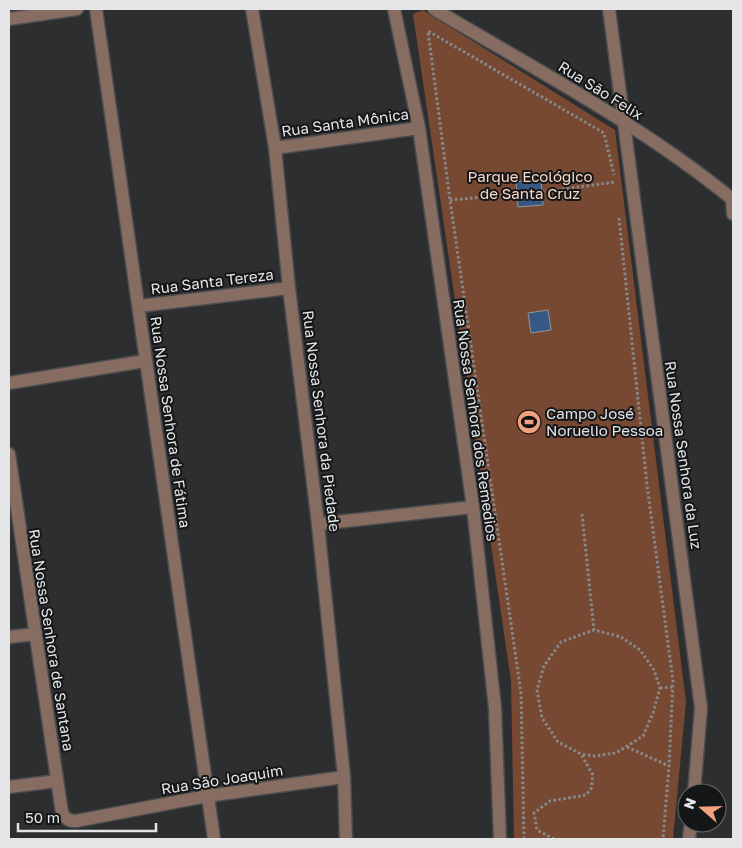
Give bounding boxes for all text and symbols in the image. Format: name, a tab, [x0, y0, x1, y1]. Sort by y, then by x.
street label: Rua São Felix	[555, 57, 647, 123]
street label: Rua Santa Mônica	[280, 104, 410, 140]
park label: Parque Ecológico de Santa Cruz	[468, 167, 592, 202]
street label: Rua Santa Tereza	[149, 265, 275, 297]
street label: Rua Nossa Senhora dos Remedios	[450, 298, 502, 542]
street label: Rua Nossa Senhora da Piedade	[299, 309, 345, 533]
street label: Rua Nossa Senhora de Fátima	[147, 315, 195, 529]
street label: Rua Nossa Senhora da Luz	[662, 360, 706, 551]
place label: Campo José Noruelio Pessoa	[546, 404, 663, 439]
sports icon: Campo José Noruelio Pessoa	[516, 409, 542, 435]
street label: Rua Nossa Senhora de Santana	[26, 528, 78, 752]
street label: Rua São Joaquim	[160, 760, 284, 798]
north arrow	[677, 783, 727, 833]
text: N	[680, 795, 699, 811]
scale bar	[18, 800, 155, 832]
text: 50 m	[25, 808, 60, 826]

